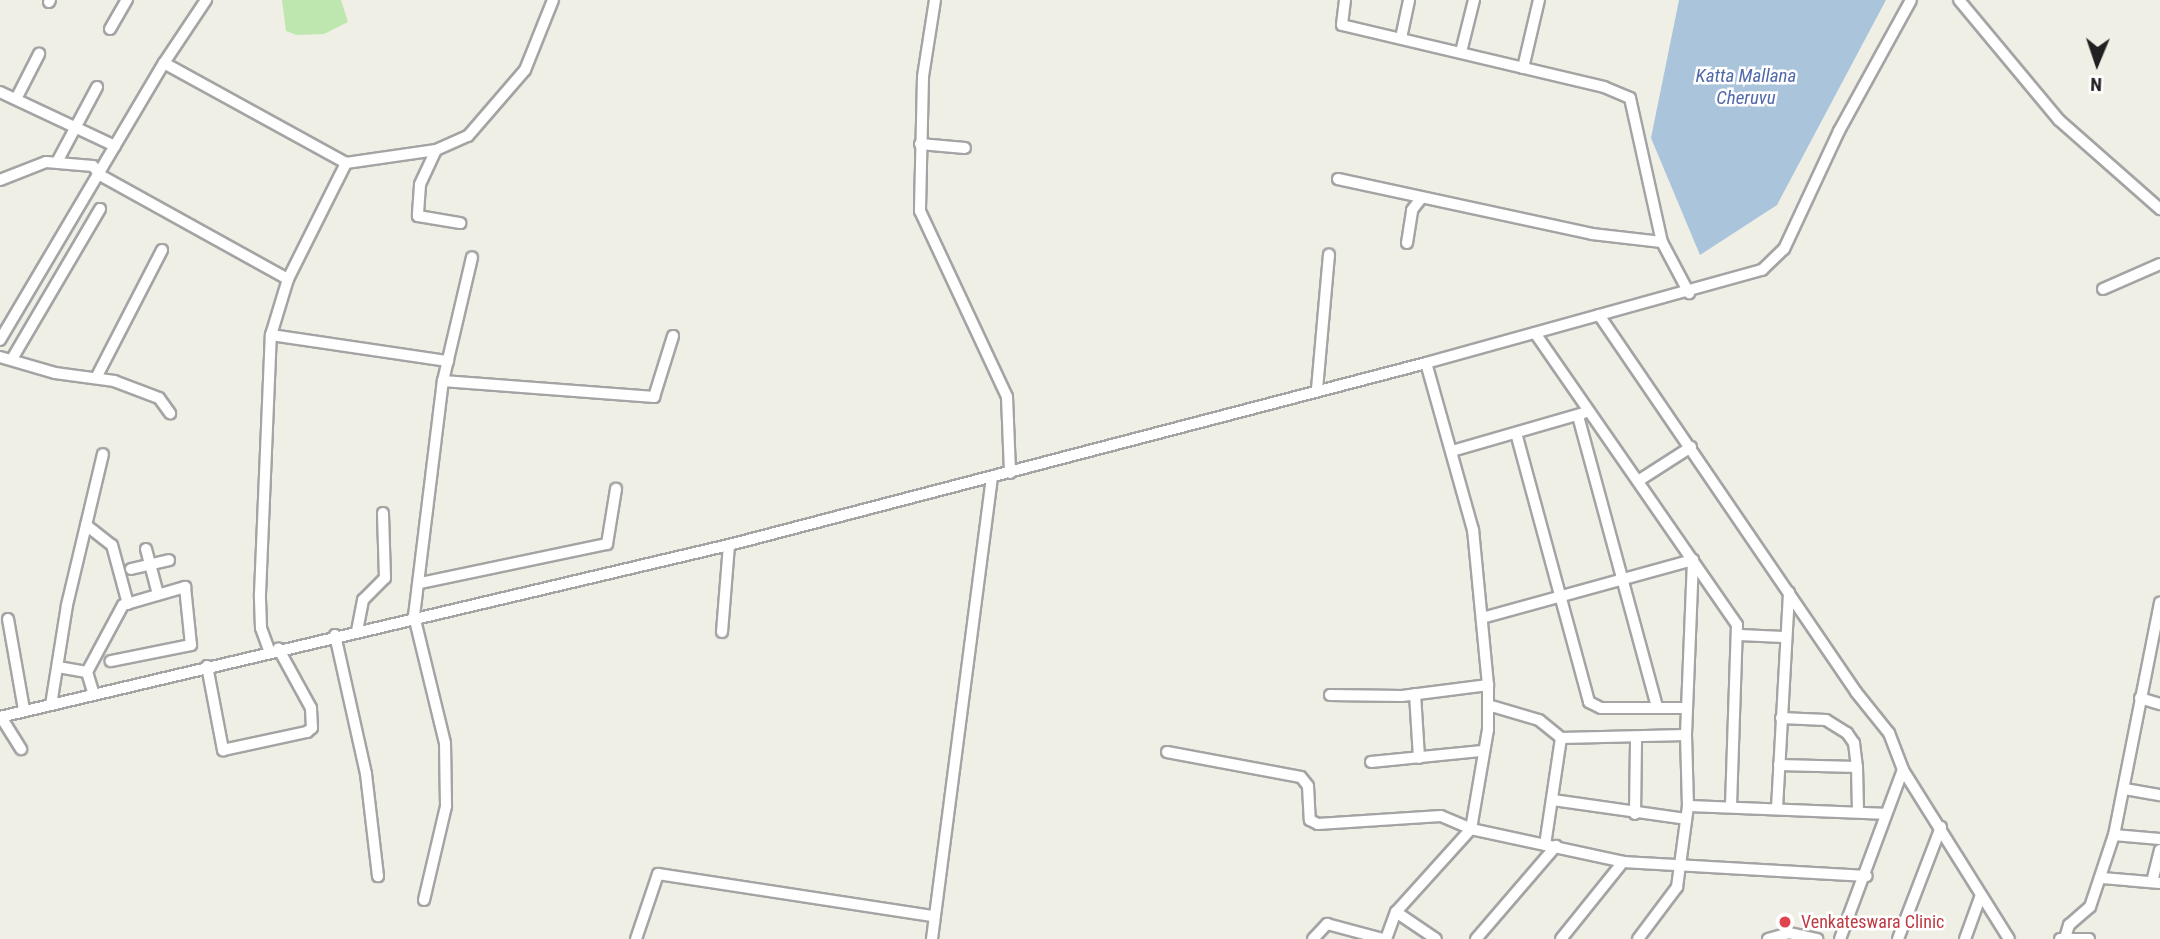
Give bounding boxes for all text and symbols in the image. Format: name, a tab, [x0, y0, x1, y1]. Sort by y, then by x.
north arrow	[2062, 28, 2132, 98]
water label: Katta Mallana Cheruvu	[1696, 65, 1796, 109]
text: N	[2090, 73, 2102, 96]
place label: Venkateswara Clinic	[1801, 911, 1944, 933]
marker: Venkateswara Clinic	[1775, 912, 1795, 932]

